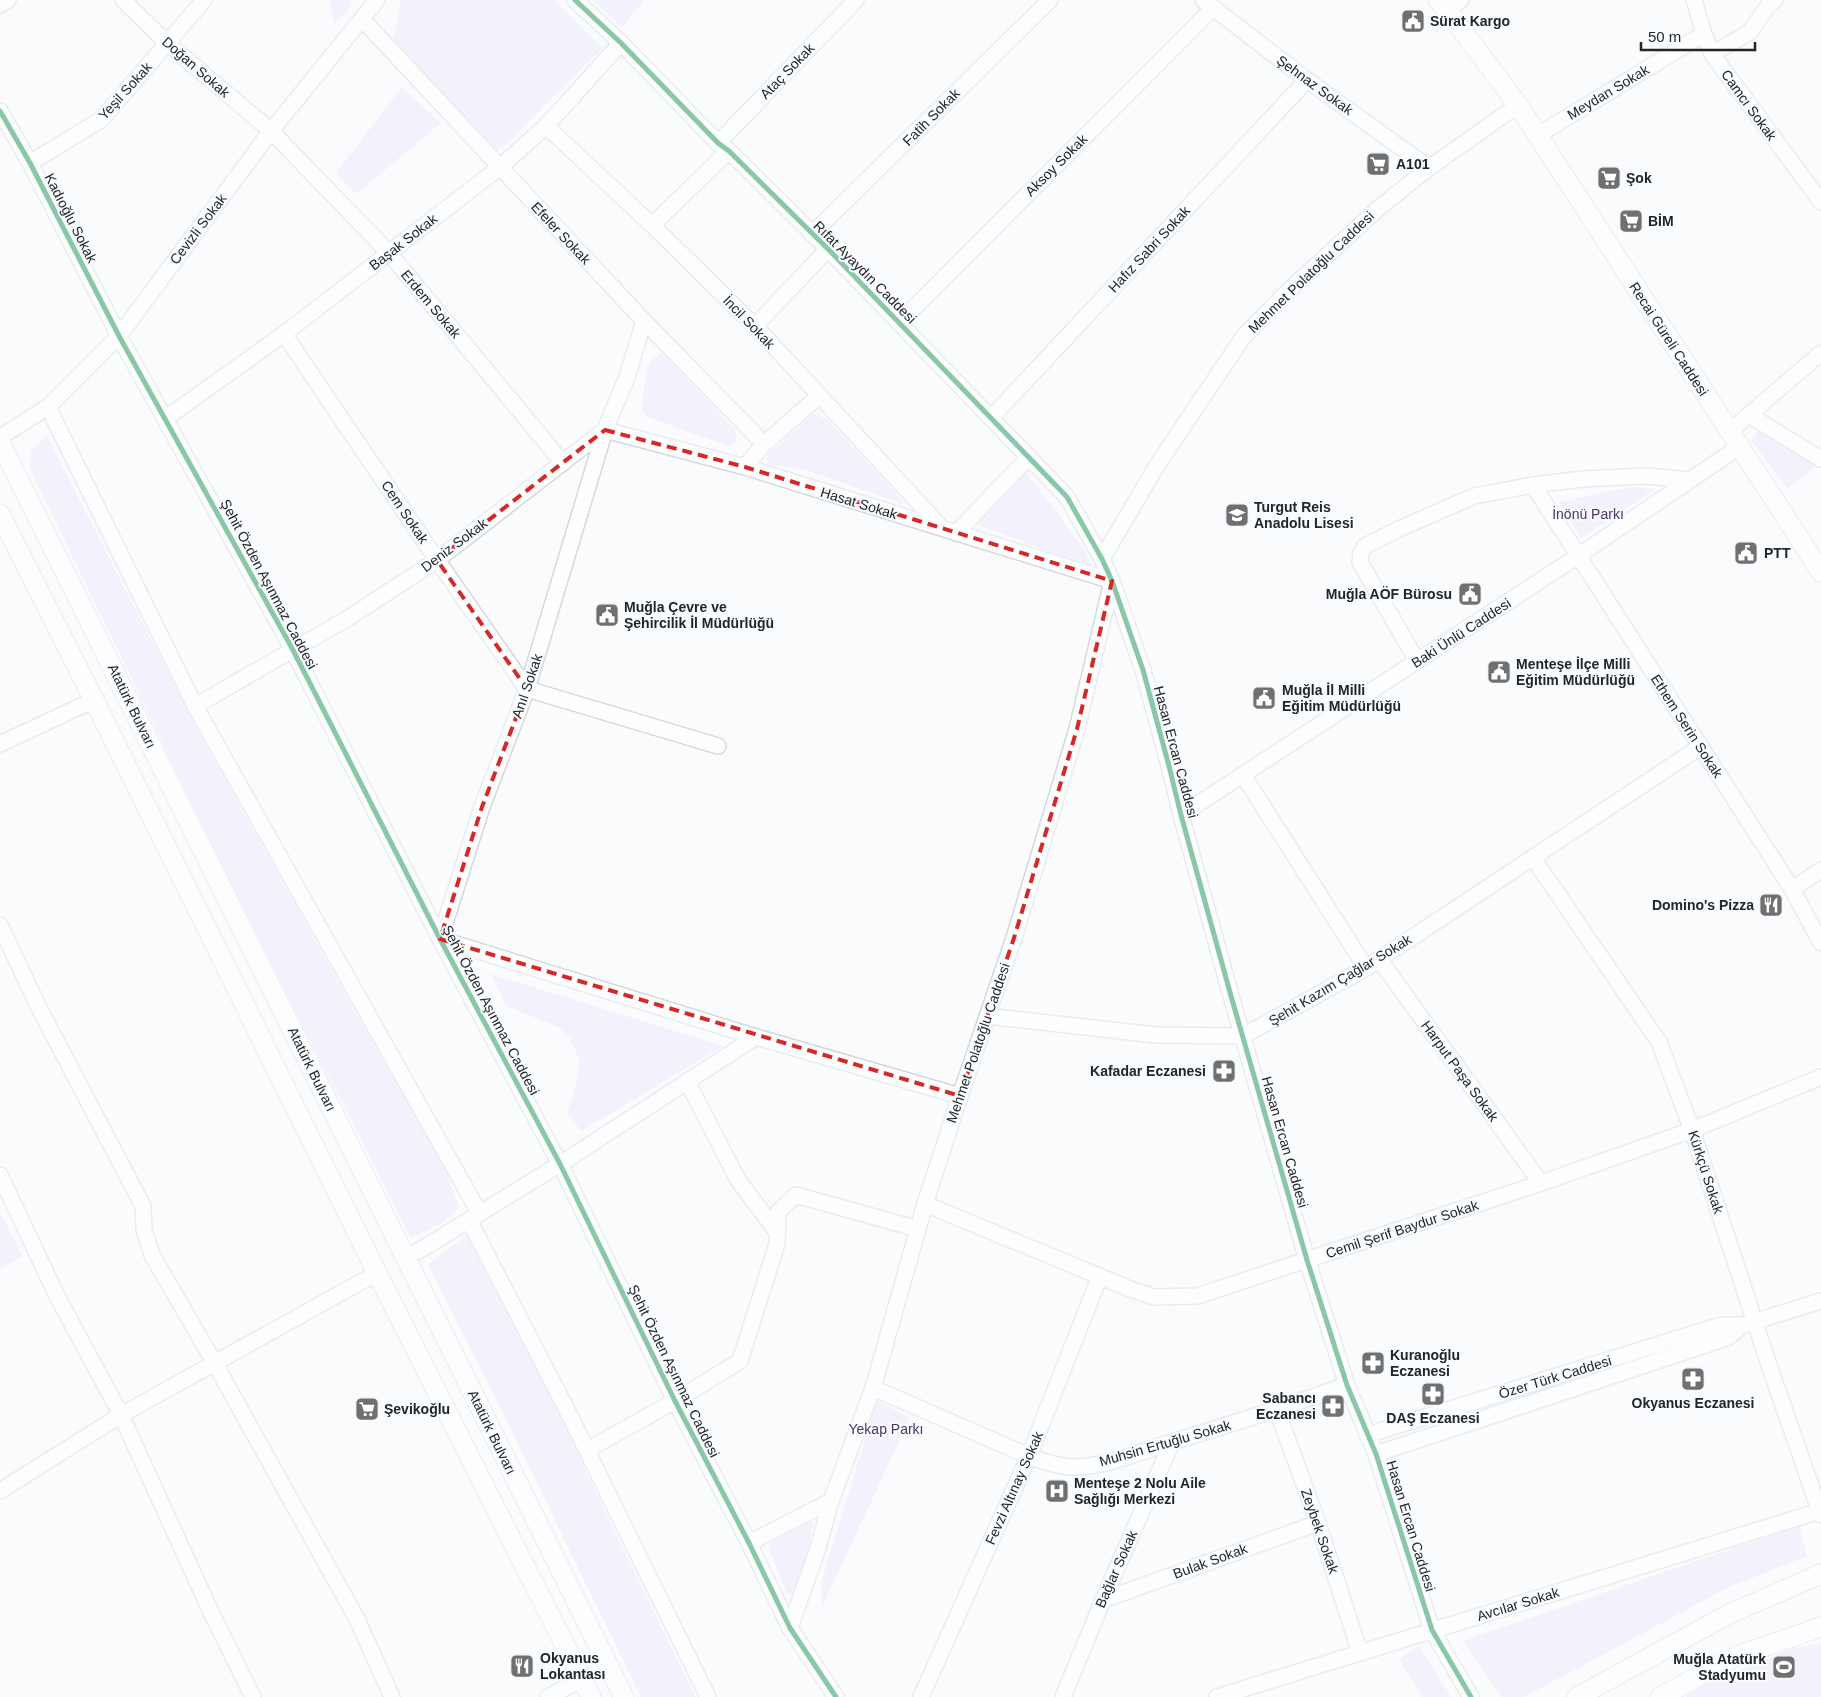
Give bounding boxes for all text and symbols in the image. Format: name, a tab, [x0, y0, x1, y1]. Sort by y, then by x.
public building icon: Sürat Kargo	[1400, 8, 1426, 34]
place label: Sürat Kargo	[1430, 13, 1510, 29]
scale bar	[1641, 20, 1755, 52]
text: 50 m	[1648, 28, 1681, 45]
street label: Doğan Sokak	[159, 33, 234, 101]
street label: Ataç Sokak	[757, 39, 818, 102]
street label: Şehnaz Sokak	[1274, 52, 1357, 119]
street label: Yeşil Sokak	[95, 58, 156, 123]
street label: Meydan Sokak	[1564, 61, 1653, 123]
street label: Camcı Sokak	[1718, 67, 1781, 144]
street label: Fatih Sokak	[899, 85, 963, 149]
street label: Aksoy Sokak	[1022, 130, 1091, 199]
supermarket icon: A101	[1365, 151, 1391, 177]
place label: A101	[1396, 156, 1430, 172]
supermarket icon: Şok	[1596, 165, 1622, 191]
place label: Şok	[1626, 170, 1652, 186]
street label: Kadıoğlu Sokak	[42, 171, 101, 266]
street label: Cevizli Sokak	[166, 190, 230, 267]
street label: Efeler Sokak	[528, 199, 595, 268]
street label: Hafız Sabri Sokak	[1105, 202, 1194, 295]
street label: Mehmet Polatoğlu Caddesi	[1245, 208, 1377, 336]
supermarket icon: BİM	[1618, 208, 1644, 234]
street label: Başak Sokak	[366, 210, 441, 273]
place label: BİM	[1648, 213, 1674, 229]
street label: Rıfat Ayaydın Caddesi	[810, 217, 920, 327]
street label: Erdem Sokak	[398, 267, 465, 342]
street label: Recai Güreli Caddesi	[1626, 279, 1712, 399]
street label: İncil Sokak	[720, 291, 780, 353]
street label: Cem Sokak	[378, 478, 432, 547]
street label: Hasat Sokak	[819, 484, 900, 523]
street label: Şehit Özden Aşınmaz Caddesi	[217, 496, 322, 672]
place label: Turgut Reis Anadolu Lisesi	[1254, 499, 1354, 531]
school or university icon: Turgut Reis Anadolu Lisesi	[1224, 502, 1250, 528]
park label: İnönü Parkı	[1552, 505, 1624, 522]
street label: Deniz Sokak	[418, 514, 491, 575]
public building icon: PTT	[1733, 540, 1759, 566]
place label: PTT	[1764, 545, 1791, 561]
public building icon: Muğla AÖF Bürosu	[1457, 581, 1483, 607]
place label: Muğla AÖF Bürosu	[1326, 586, 1452, 602]
street label: Baki Ünlü Caddesi	[1408, 594, 1514, 671]
place label: Muğla Çevre ve Şehircilik İl Müdürlüğü	[624, 599, 774, 631]
public building icon: Muğla Çevre ve Şehircilik İl Müdürlüğü	[594, 602, 620, 628]
street label: Anıl Sokak	[509, 651, 546, 720]
place label: Menteşe İlçe Milli Eğitim Müdürlüğü	[1516, 656, 1635, 688]
public building icon: Menteşe İlçe Milli Eğitim Müdürlüğü	[1486, 659, 1512, 685]
street label: Atatürk Bulvarı	[105, 661, 159, 751]
street label: Ethem Serin Sokak	[1648, 671, 1727, 781]
place label: Muğla İl Milli Eğitim Müdürlüğü	[1282, 682, 1401, 714]
street label: Hasan Ercan Caddesi	[1151, 684, 1201, 820]
public building icon: Muğla İl Milli Eğitim Müdürlüğü	[1251, 685, 1277, 711]
restaurant icon: Domino's Pizza	[1758, 892, 1784, 918]
place label: Domino's Pizza	[1652, 897, 1754, 913]
street label: Şehit Özden Aşınmaz Caddesi	[439, 922, 544, 1098]
street label: Şehit Kazım Çağlar Sokak	[1266, 931, 1415, 1029]
street label: Mehmet Polatoğlu Caddesi	[943, 961, 1013, 1125]
street label: Harput Paşa Sokak	[1418, 1018, 1503, 1125]
street label: Atatürk Bulvarı	[285, 1024, 339, 1114]
pharmacy icon: Kafadar Eczanesi	[1211, 1058, 1237, 1084]
place label: Kafadar Eczanesi	[1090, 1063, 1206, 1079]
street label: Hasan Ercan Caddesi	[1259, 1074, 1311, 1210]
street label: Kürkçü Sokak	[1685, 1128, 1727, 1216]
street label: Cemil Şerif Baydur Sokak	[1324, 1196, 1481, 1261]
street label: Şehit Özden Aşınmaz Caddesi	[625, 1282, 724, 1460]
place label: Kuranoğlu Eczanesi	[1390, 1347, 1460, 1379]
pharmacy icon: Kuranoğlu Eczanesi	[1360, 1350, 1386, 1376]
street label: Özer Türk Caddesi	[1496, 1351, 1613, 1402]
pharmacy icon: Okyanus Eczanesi	[1680, 1366, 1706, 1392]
pharmacy icon: DAŞ Eczanesi	[1420, 1381, 1446, 1407]
street label: Atatürk Bulvarı	[465, 1387, 519, 1477]
place label: Sabancı Eczanesi	[1256, 1390, 1316, 1422]
pharmacy icon: Sabancı Eczanesi	[1320, 1393, 1346, 1419]
place label: Okyanus Eczanesi	[1632, 1395, 1754, 1411]
supermarket icon: Şevikoğlu	[354, 1396, 380, 1422]
place label: Şevikoğlu	[384, 1401, 450, 1417]
place label: DAŞ Eczanesi	[1386, 1410, 1480, 1426]
street label: Muhsin Ertuğlu Sokak	[1097, 1416, 1234, 1469]
park label: Yekap Parkı	[849, 1421, 923, 1437]
street label: Fevzi Altınay Sokak	[982, 1428, 1047, 1547]
street label: Hasan Ercan Caddesi	[1383, 1459, 1439, 1593]
place label: Menteşe 2 Nolu Aile Sağlığı Merkezi	[1074, 1475, 1206, 1507]
hospital icon: Menteşe 2 Nolu Aile Sağlığı Merkezi	[1044, 1478, 1070, 1504]
street label: Zeybek Sokak	[1298, 1486, 1342, 1576]
street label: Bağlar Sokak	[1092, 1527, 1141, 1610]
street label: Bulak Sokak	[1171, 1540, 1250, 1582]
street label: Avcılar Sokak	[1475, 1584, 1562, 1624]
place label: Okyanus Lokantası	[540, 1650, 605, 1682]
place label: Muğla Atatürk Stadyumu	[1673, 1651, 1766, 1683]
restaurant icon: Okyanus Lokantası	[509, 1653, 535, 1679]
sports icon: Muğla Atatürk Stadyumu	[1771, 1654, 1797, 1680]

